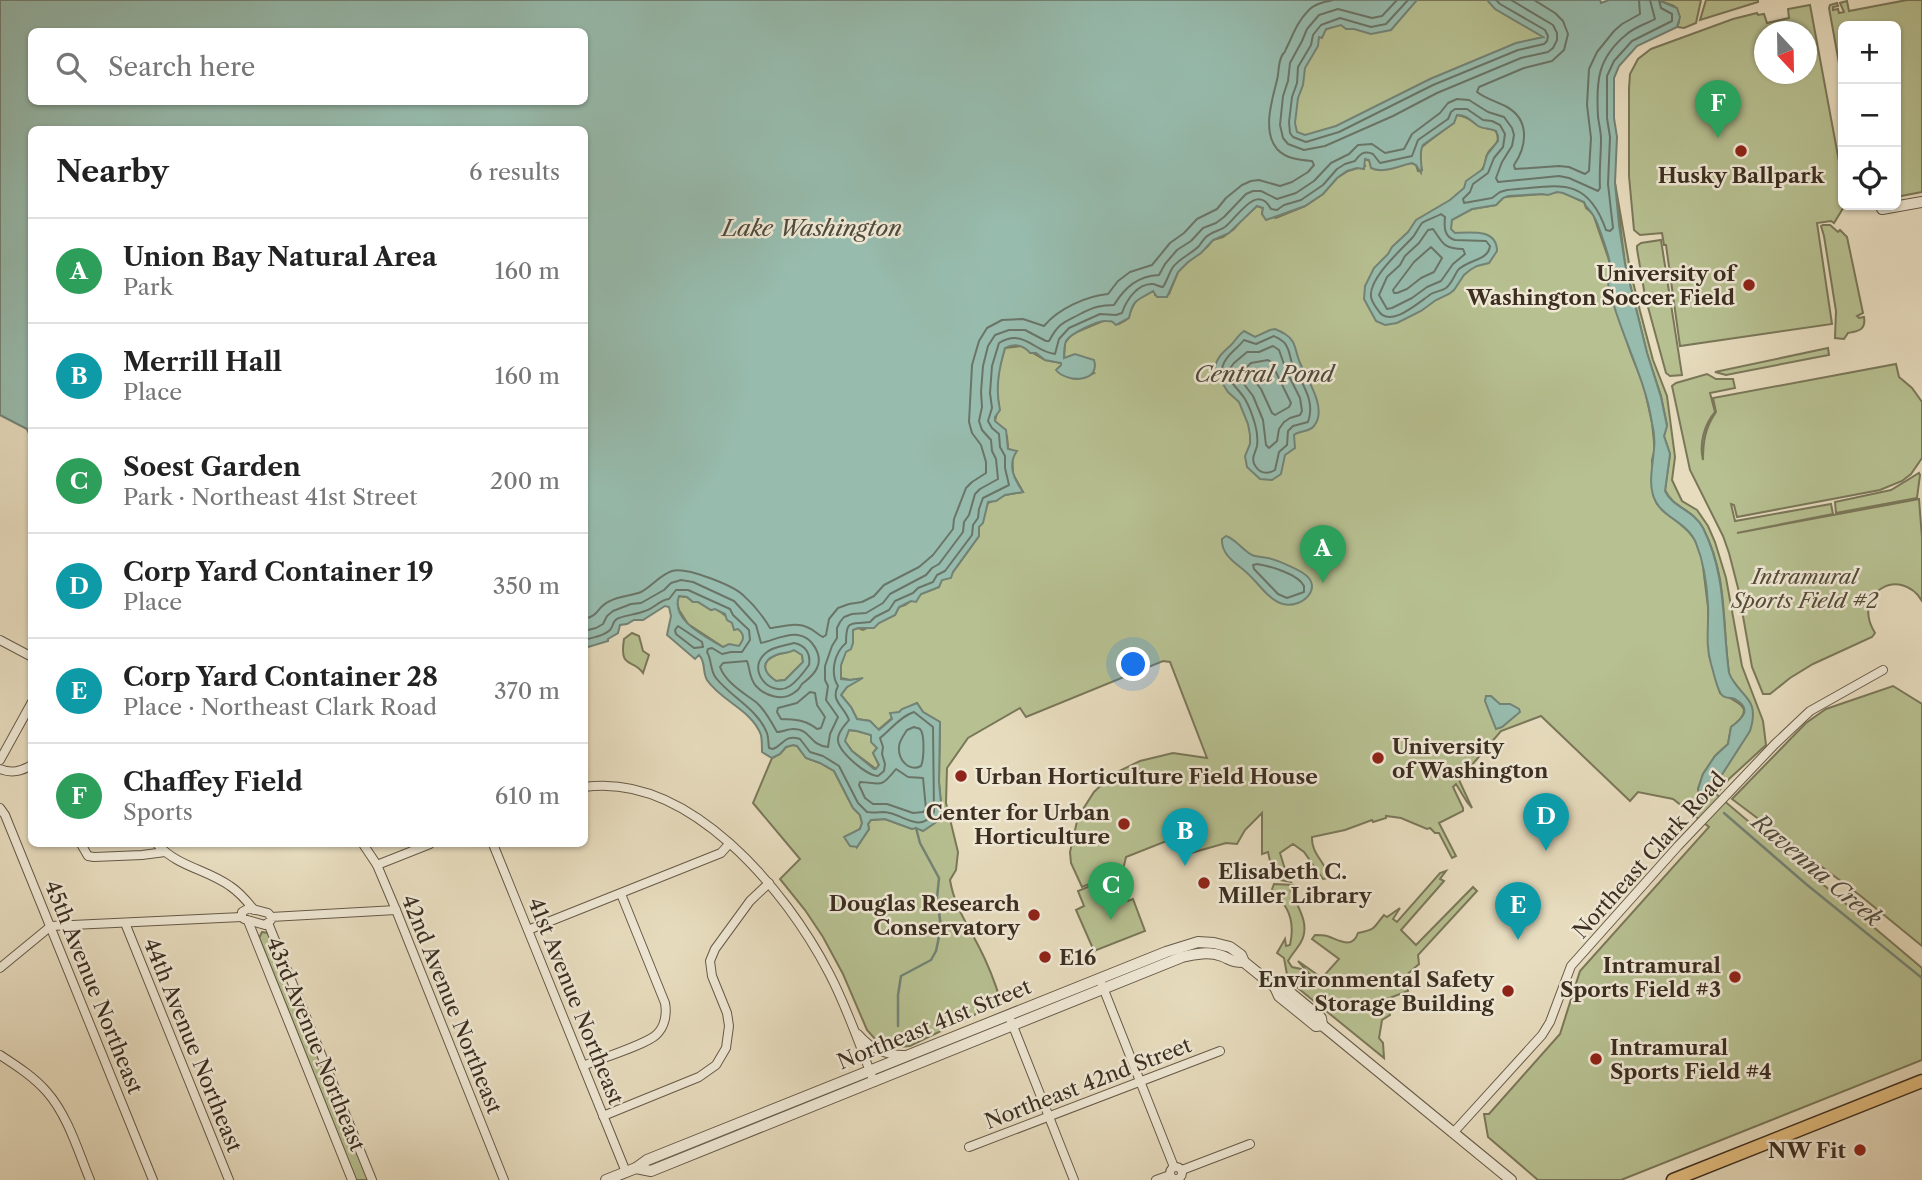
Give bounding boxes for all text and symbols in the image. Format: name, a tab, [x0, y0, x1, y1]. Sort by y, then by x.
north arrow	[1754, 21, 1817, 84]
map controls	[1838, 21, 1901, 210]
button: +	[1838, 21, 1901, 84]
search box	[28, 28, 588, 105]
icon: search	[52, 48, 90, 86]
text: Search here	[108, 51, 255, 83]
pin: F	[1695, 80, 1741, 138]
button: −	[1838, 84, 1901, 147]
marker: Husky Ballpark	[1733, 143, 1749, 159]
button: locate	[1838, 147, 1901, 210]
text: Nearby	[56, 153, 169, 190]
text: 6 results	[469, 158, 560, 186]
place label: Husky Ballpark	[1658, 163, 1826, 188]
water label: Lake Washington	[720, 214, 902, 242]
text: Union Bay Natural Area	[123, 241, 437, 273]
text: A	[70, 257, 88, 285]
text: 160 m	[495, 257, 560, 285]
place label: University of Washington Soccer Field	[1466, 261, 1738, 310]
text: Park	[123, 273, 173, 301]
marker: University of Washington Soccer Field	[1741, 277, 1757, 293]
text: Merrill Hall	[123, 346, 282, 378]
water label: Central Pond	[1194, 360, 1336, 388]
text: B	[70, 362, 88, 390]
text: 160 m	[495, 362, 560, 390]
text: Place	[123, 378, 182, 406]
text: Soest Garden	[123, 451, 301, 483]
text: C	[70, 467, 88, 495]
text: 200 m	[490, 467, 560, 495]
text: Park · Northeast 41st Street	[123, 483, 417, 511]
pin: A	[1300, 525, 1346, 583]
text: Corp Yard Container 19	[123, 556, 434, 588]
park label: Intramural Sports Field #2	[1730, 564, 1879, 613]
text: D	[69, 572, 89, 600]
text: 350 m	[493, 572, 560, 600]
text: Place	[123, 588, 182, 616]
your location	[1116, 647, 1150, 681]
text: Corp Yard Container 28	[123, 661, 438, 693]
text: E	[71, 677, 87, 705]
text: 370 m	[494, 677, 560, 705]
text: Place · Northeast Clark Road	[123, 693, 437, 721]
place label: University of Washington	[1392, 734, 1549, 783]
marker: University of Washington	[1370, 750, 1386, 766]
place label: Urban Horticulture Field House	[975, 764, 1318, 789]
text: Chaffey Field	[123, 766, 303, 798]
street label: Northeast Clark Road	[1568, 766, 1731, 943]
marker: Urban Horticulture Field House	[953, 768, 969, 784]
text: F	[71, 782, 87, 810]
text: 610 m	[495, 782, 560, 810]
pin: D	[1523, 793, 1569, 851]
text: Sports	[123, 798, 193, 826]
place label: Center for Urban Horticulture	[926, 800, 1111, 849]
water label: Ravenna Creek	[1745, 806, 1888, 932]
pin: B	[1162, 808, 1208, 866]
marker: Center for Urban Horticulture	[1116, 816, 1132, 832]
place label: Elisabeth C. Miller Library	[1218, 859, 1373, 908]
pin: C	[1088, 862, 1134, 920]
marker: Elisabeth C. Miller Library	[1196, 875, 1212, 891]
street label: 45th Avenue Northeast	[40, 877, 148, 1098]
pin: E	[1495, 882, 1541, 940]
street label: 42nd Avenue Northeast	[397, 891, 508, 1117]
place label: Douglas Research Conservatory	[829, 891, 1021, 940]
street label: 41st Avenue Northeast	[523, 894, 629, 1109]
marker: Douglas Research Conservatory	[1026, 907, 1042, 923]
street label: 43rd Avenue Northeast	[262, 933, 371, 1155]
street label: 44th Avenue Northeast	[139, 935, 248, 1156]
place label: E16	[1059, 945, 1096, 970]
marker: E16	[1037, 949, 1053, 965]
place label: Intramural Sports Field #3	[1560, 953, 1721, 1002]
place label: Environmental Safety Storage Building	[1258, 967, 1495, 1016]
marker: Intramural Sports Field #3	[1727, 969, 1743, 985]
street label: Northeast 41st Street	[834, 974, 1035, 1074]
marker: Environmental Safety Storage Building	[1500, 983, 1516, 999]
street label: Northeast 42nd Street	[981, 1032, 1195, 1134]
place label: Intramural Sports Field #4	[1610, 1035, 1772, 1084]
marker: Intramural Sports Field #4	[1588, 1051, 1604, 1067]
place label: NW Fit	[1768, 1138, 1847, 1163]
marker: NW Fit	[1852, 1142, 1868, 1158]

